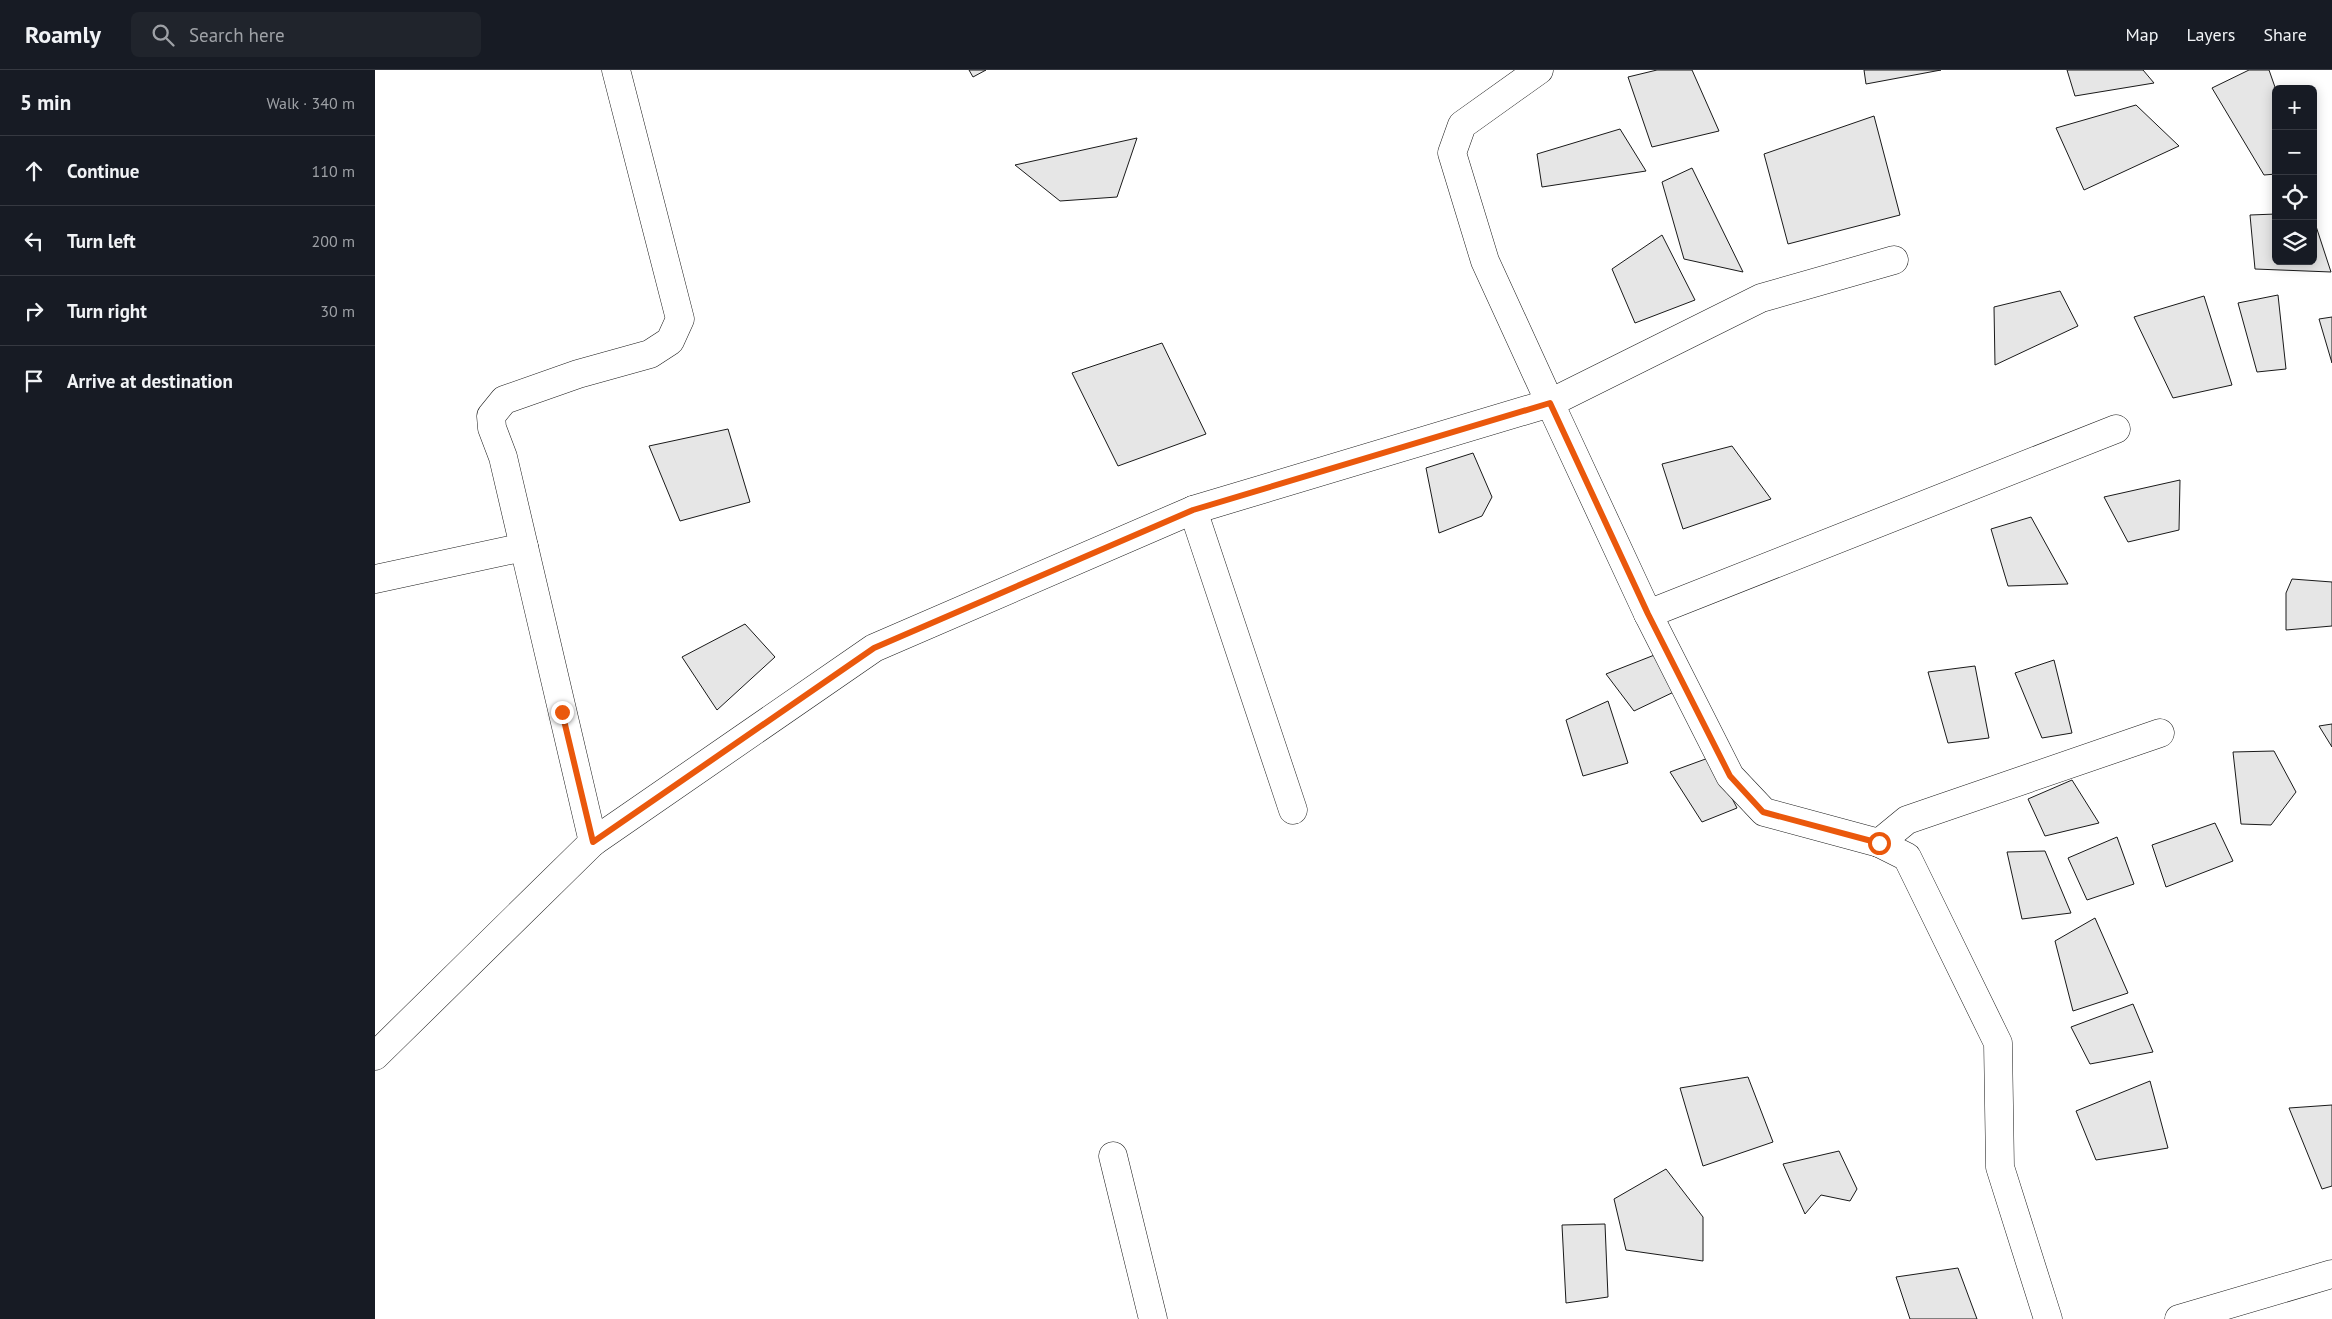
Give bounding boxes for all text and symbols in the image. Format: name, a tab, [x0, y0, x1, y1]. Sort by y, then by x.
search box	[131, 12, 481, 57]
text: Roamly	[25, 19, 101, 50]
icon: search	[149, 21, 177, 49]
text: Search here	[189, 23, 285, 47]
text: Map	[2126, 23, 2158, 46]
text: Layers	[2186, 23, 2235, 46]
text: Share	[2263, 23, 2307, 46]
map controls	[2272, 85, 2317, 265]
button: +	[2272, 85, 2317, 130]
text: 5 min	[20, 89, 71, 116]
text: Walk · 340 m	[266, 93, 355, 113]
button: −	[2272, 130, 2317, 175]
icon: ahead	[20, 157, 48, 185]
text: Continue	[67, 159, 139, 183]
text: 110 m	[312, 161, 355, 181]
button: locate	[2272, 175, 2317, 220]
button: layers	[2272, 220, 2317, 265]
icon: left	[20, 227, 48, 255]
text: Turn left	[67, 229, 136, 253]
text: 200 m	[312, 231, 355, 251]
icon: right	[20, 297, 48, 325]
text: Turn right	[67, 299, 147, 323]
text: 30 m	[320, 301, 355, 321]
icon: arrive	[20, 367, 48, 395]
text: Arrive at destination	[67, 369, 233, 393]
route end	[551, 701, 574, 724]
route start	[1868, 832, 1891, 855]

